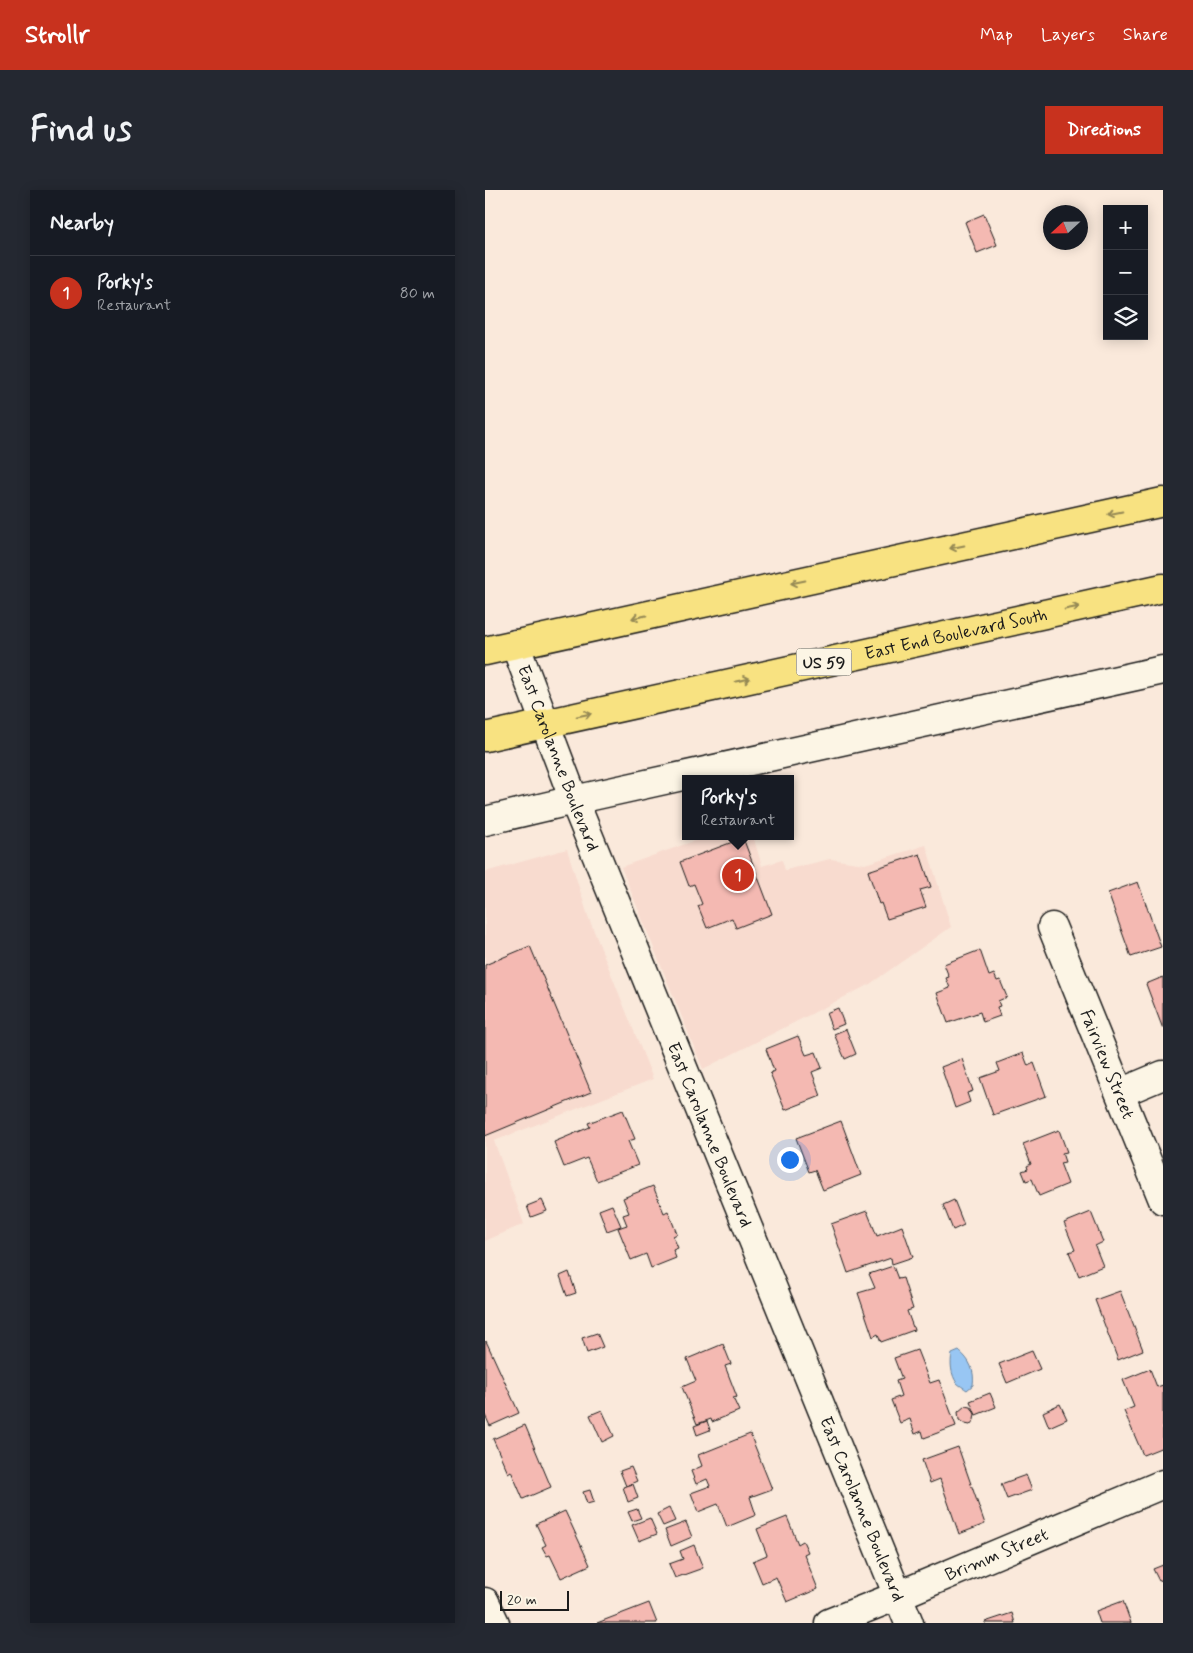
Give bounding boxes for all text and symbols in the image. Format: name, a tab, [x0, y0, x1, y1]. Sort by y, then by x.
text: Strollr	[25, 20, 89, 51]
text: Map	[980, 23, 1013, 47]
text: Layers	[1041, 23, 1095, 47]
text: Share	[1123, 23, 1168, 47]
button: Directions	[1045, 106, 1163, 154]
text: Find us	[30, 107, 132, 153]
north arrow	[1043, 205, 1088, 250]
map controls	[1103, 205, 1148, 340]
button: +	[1103, 205, 1148, 250]
text: Nearby	[50, 209, 114, 237]
button: −	[1103, 250, 1148, 295]
text: Porky's	[97, 270, 153, 295]
text: 1	[62, 283, 70, 304]
text: 80 m	[400, 283, 435, 304]
text: Restaurant	[97, 295, 171, 316]
button: layers	[1103, 295, 1148, 340]
one-way arrow	[1108, 509, 1124, 518]
one-way arrow	[949, 543, 965, 553]
one-way arrow	[790, 578, 806, 587]
street label: East End Boulevard South	[862, 603, 1050, 666]
one-way arrow	[1064, 603, 1080, 612]
one-way arrow	[632, 613, 648, 622]
road number: US 59	[797, 648, 851, 676]
street label: East Carolanne Boulevard	[511, 662, 605, 855]
one-way arrow	[734, 675, 750, 684]
one-way arrow	[575, 710, 591, 719]
popup	[682, 775, 794, 840]
text: Porky's	[701, 785, 757, 810]
text: Restaurant	[701, 810, 775, 831]
pin: 1	[722, 856, 754, 894]
street label: Fairview Street	[1074, 1006, 1140, 1123]
street label: East Carolanne Boulevard	[661, 1039, 758, 1231]
your location	[777, 1147, 803, 1173]
street label: East Carolanne Boulevard	[813, 1413, 910, 1605]
street label: Brimm Street	[941, 1523, 1052, 1588]
scale bar	[500, 1588, 569, 1611]
text: 20 m	[507, 1591, 537, 1609]

